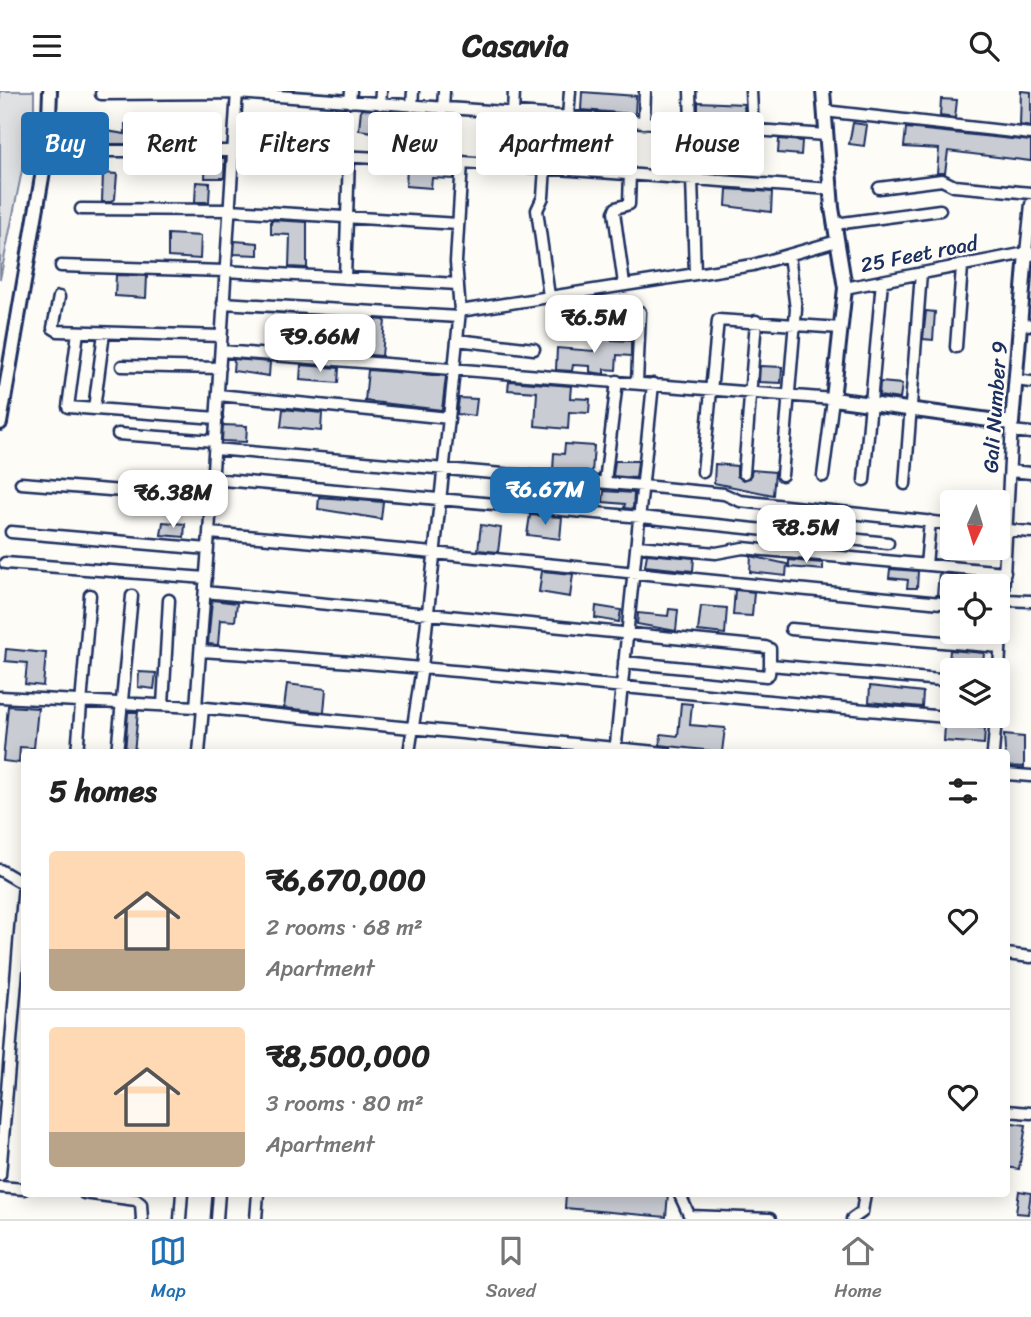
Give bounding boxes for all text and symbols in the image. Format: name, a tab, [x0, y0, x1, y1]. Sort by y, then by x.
text: Casavia	[462, 17, 569, 74]
icon: menu	[28, 27, 66, 65]
icon: search	[965, 27, 1003, 65]
chip: Buy	[21, 112, 109, 175]
chip: Rent	[123, 112, 222, 175]
chip: Filters	[236, 112, 354, 175]
chip: New	[368, 112, 462, 175]
chip: Apartment	[476, 112, 637, 175]
chip: House	[651, 112, 764, 175]
street label: 25 Feet road	[857, 224, 983, 284]
pin: ₹6.5M	[545, 295, 643, 355]
text: ₹6.5M	[561, 297, 627, 338]
pin: ₹9.66M	[263, 315, 377, 374]
text: ₹9.66M	[281, 316, 359, 357]
street label: Gali Number 9	[971, 340, 1019, 474]
pin: ₹6.67M	[488, 467, 602, 527]
text: ₹6.67M	[506, 469, 584, 510]
pin: ₹6.38M	[116, 471, 230, 530]
text: ₹6.38M	[134, 472, 212, 513]
north arrow	[940, 490, 1010, 560]
map controls	[940, 490, 1010, 728]
pin: ₹8.5M	[757, 505, 855, 565]
text: ₹8.5M	[773, 507, 839, 548]
button: locate	[940, 574, 1010, 644]
button: layers	[940, 658, 1010, 728]
text: 5 homes	[49, 764, 157, 818]
icon: filters	[944, 772, 982, 810]
text: ₹6,670,000	[266, 853, 426, 907]
icon: home	[105, 879, 189, 963]
icon: heart	[944, 902, 982, 940]
text: 2 rooms · 68 m²	[266, 907, 423, 948]
text: Apartment	[266, 948, 375, 989]
text: ₹8,500,000	[266, 1029, 430, 1083]
icon: home	[105, 1055, 189, 1139]
icon: heart	[944, 1078, 982, 1116]
text: 3 rooms · 80 m²	[266, 1083, 424, 1124]
text: Apartment	[266, 1124, 375, 1165]
tab: Map	[149, 1232, 187, 1307]
tab: Saved	[486, 1232, 536, 1307]
tab: Home	[834, 1232, 882, 1307]

